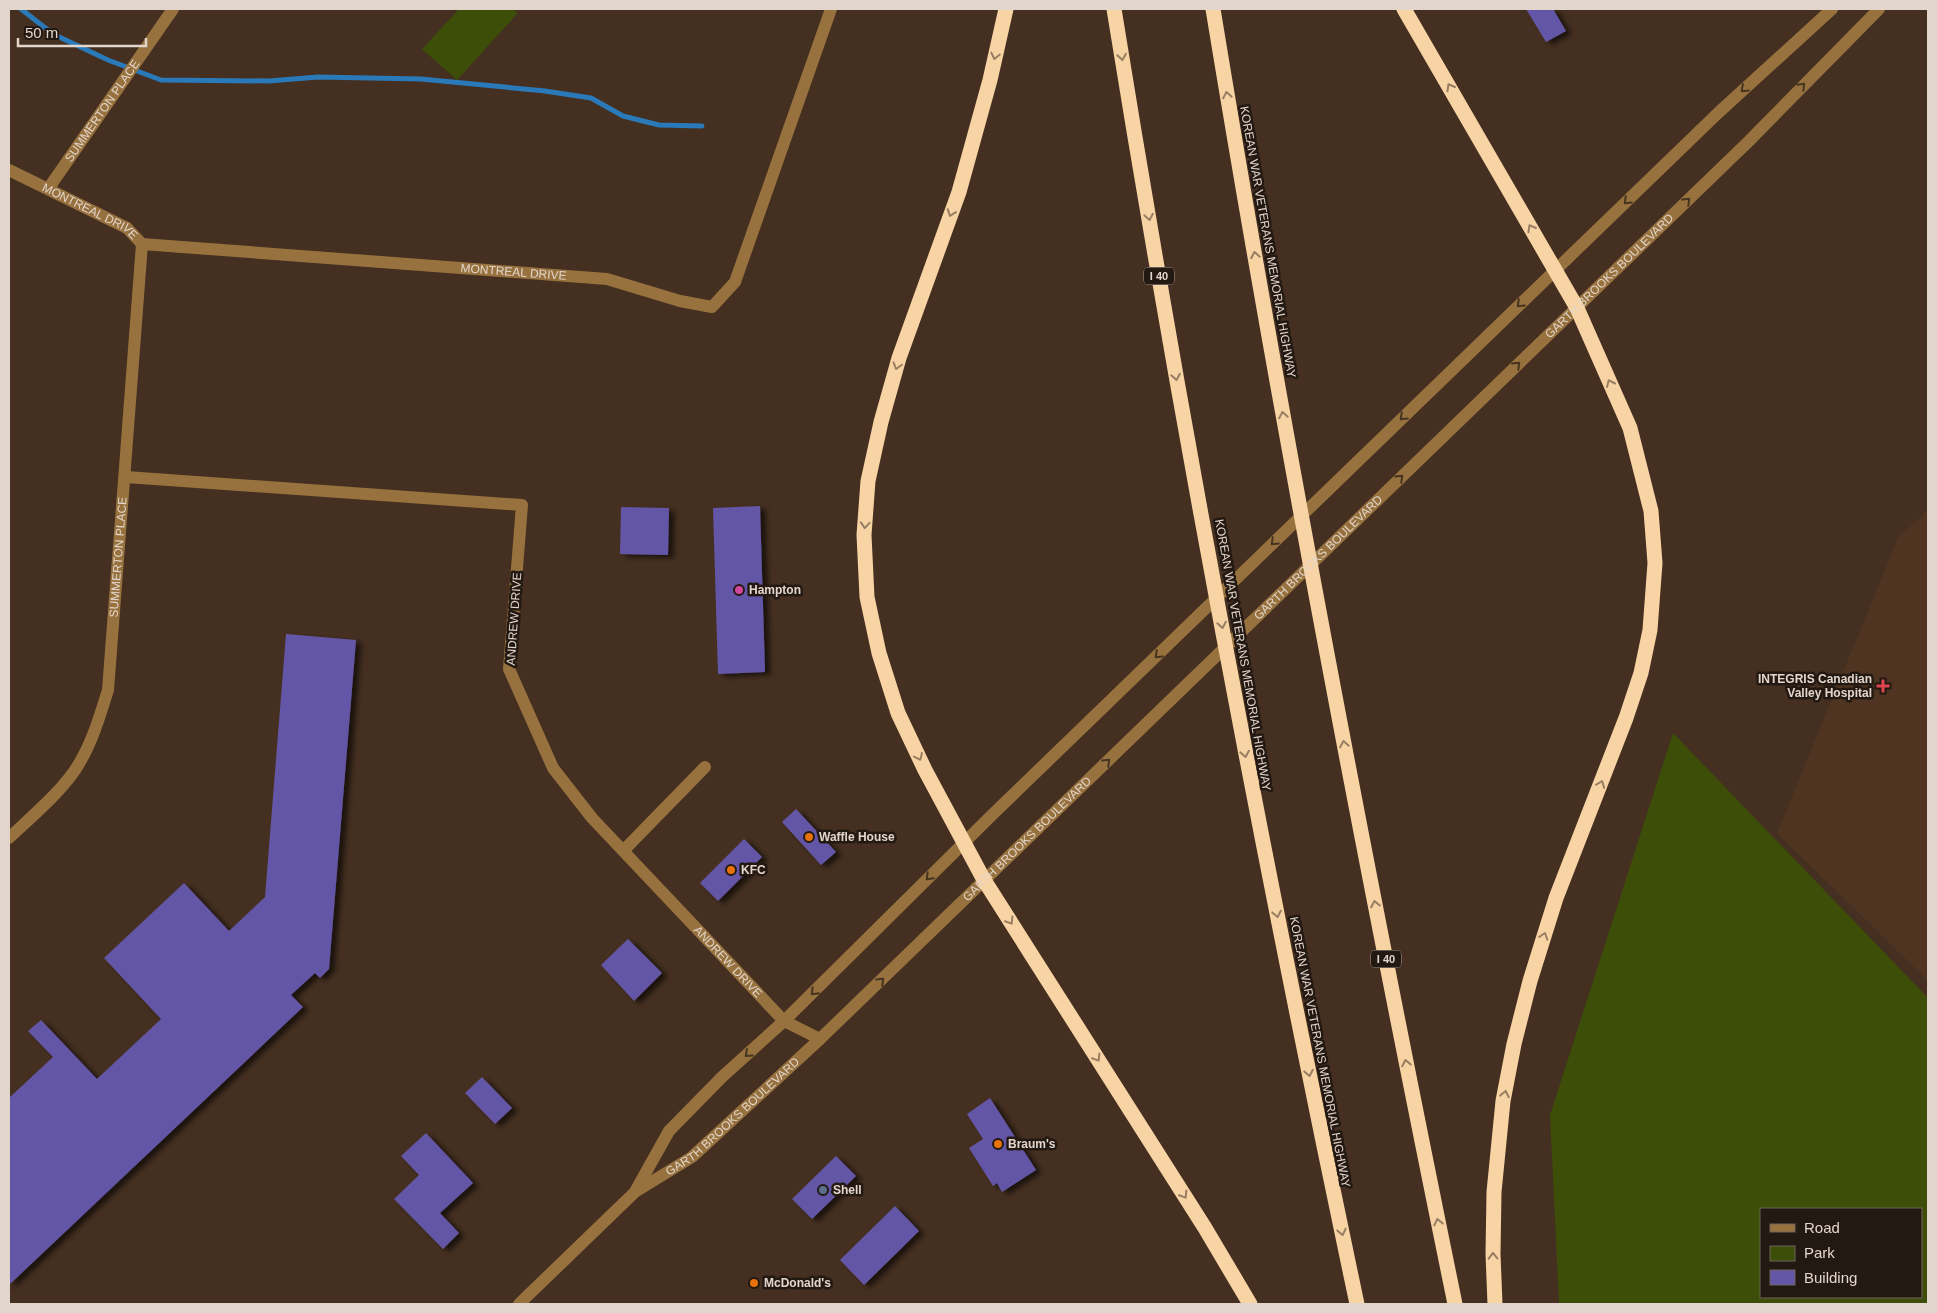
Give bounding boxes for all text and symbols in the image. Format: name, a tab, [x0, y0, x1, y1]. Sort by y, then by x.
scale bar	[18, 15, 145, 47]
text: 50 m	[25, 24, 58, 41]
one-way arrow	[990, 52, 1001, 61]
one-way arrow	[1116, 53, 1126, 61]
street label: SUMMERTON PLACE	[62, 57, 142, 165]
one-way arrow	[1446, 83, 1456, 92]
one-way arrow	[1741, 83, 1750, 92]
one-way arrow	[1797, 83, 1806, 92]
one-way arrow	[1223, 91, 1233, 99]
street label: KOREAN WAR VETERANS MEMORIAL HIGHWAY	[1237, 105, 1299, 379]
street label: MONTREAL DRIVE	[40, 180, 141, 242]
one-way arrow	[1623, 195, 1632, 204]
one-way arrow	[1681, 198, 1690, 207]
one-way arrow	[947, 208, 957, 216]
street label: GARTH BROOKS BOULEVARD	[1542, 211, 1677, 341]
one-way arrow	[1143, 213, 1153, 222]
one-way arrow	[1527, 224, 1537, 233]
one-way arrow	[1251, 251, 1261, 259]
street label: MONTREAL DRIVE	[460, 261, 567, 283]
road number: I 40	[1144, 268, 1174, 284]
one-way arrow	[1517, 298, 1526, 307]
one-way arrow	[892, 361, 903, 370]
one-way arrow	[1512, 362, 1521, 371]
one-way arrow	[1171, 373, 1181, 382]
one-way arrow	[1606, 379, 1617, 388]
one-way arrow	[1279, 411, 1289, 420]
one-way arrow	[1400, 411, 1409, 420]
one-way arrow	[1395, 475, 1404, 484]
street label: GARTH BROOKS BOULEVARD	[1251, 492, 1385, 623]
street label: SUMMERTON PLACE	[107, 496, 130, 618]
street label: KOREAN WAR VETERANS MEMORIAL HIGHWAY	[1212, 518, 1274, 792]
one-way arrow	[859, 521, 870, 529]
one-way arrow	[1271, 536, 1280, 545]
street label: ANDREW DRIVE	[504, 572, 524, 666]
place label: Hampton	[749, 583, 801, 597]
marker: Hampton	[733, 584, 745, 596]
one-way arrow	[1216, 621, 1227, 630]
one-way arrow	[1154, 649, 1163, 658]
place label: INTEGRIS Canadian Valley Hospital	[1758, 672, 1872, 700]
marker: INTEGRIS Canadian Valley Hospital	[1876, 679, 1890, 693]
one-way arrow	[1339, 740, 1349, 748]
one-way arrow	[1240, 750, 1250, 759]
one-way arrow	[912, 752, 923, 761]
one-way arrow	[1102, 758, 1111, 767]
street label: GARTH BROOKS BOULEVARD	[960, 774, 1094, 904]
one-way arrow	[1594, 780, 1605, 789]
place label: Waffle House	[819, 830, 895, 844]
marker: Waffle House	[803, 831, 815, 843]
place label: KFC	[741, 863, 766, 877]
marker: KFC	[725, 864, 737, 876]
one-way arrow	[926, 871, 935, 880]
one-way arrow	[1370, 899, 1380, 908]
one-way arrow	[1271, 909, 1281, 918]
one-way arrow	[1004, 915, 1013, 925]
street label: KOREAN WAR VETERANS MEMORIAL HIGHWAY	[1287, 915, 1353, 1189]
street label: ANDREW DRIVE	[691, 923, 765, 1000]
one-way arrow	[1538, 932, 1548, 941]
road number: I 40	[1371, 951, 1401, 968]
one-way arrow	[875, 978, 884, 987]
one-way arrow	[810, 986, 819, 995]
one-way arrow	[744, 1048, 753, 1057]
one-way arrow	[1091, 1052, 1100, 1062]
street label: GARTH BROOKS BOULEVARD	[663, 1054, 802, 1179]
one-way arrow	[1402, 1059, 1412, 1067]
one-way arrow	[1303, 1068, 1313, 1077]
one-way arrow	[1499, 1089, 1509, 1098]
place label: Braum's	[1008, 1137, 1056, 1151]
marker: Braum's	[992, 1138, 1004, 1150]
place label: Shell	[833, 1183, 862, 1197]
marker: Shell	[817, 1184, 829, 1196]
one-way arrow	[1178, 1190, 1188, 1199]
legend	[1760, 1208, 1922, 1298]
one-way arrow	[1434, 1218, 1444, 1227]
text: Road	[1804, 1219, 1840, 1236]
one-way arrow	[1336, 1228, 1346, 1236]
text: Park	[1804, 1244, 1835, 1261]
one-way arrow	[1488, 1251, 1499, 1259]
text: Building	[1804, 1269, 1857, 1286]
place label: McDonald's	[764, 1276, 831, 1290]
marker: McDonald's	[748, 1277, 760, 1289]

